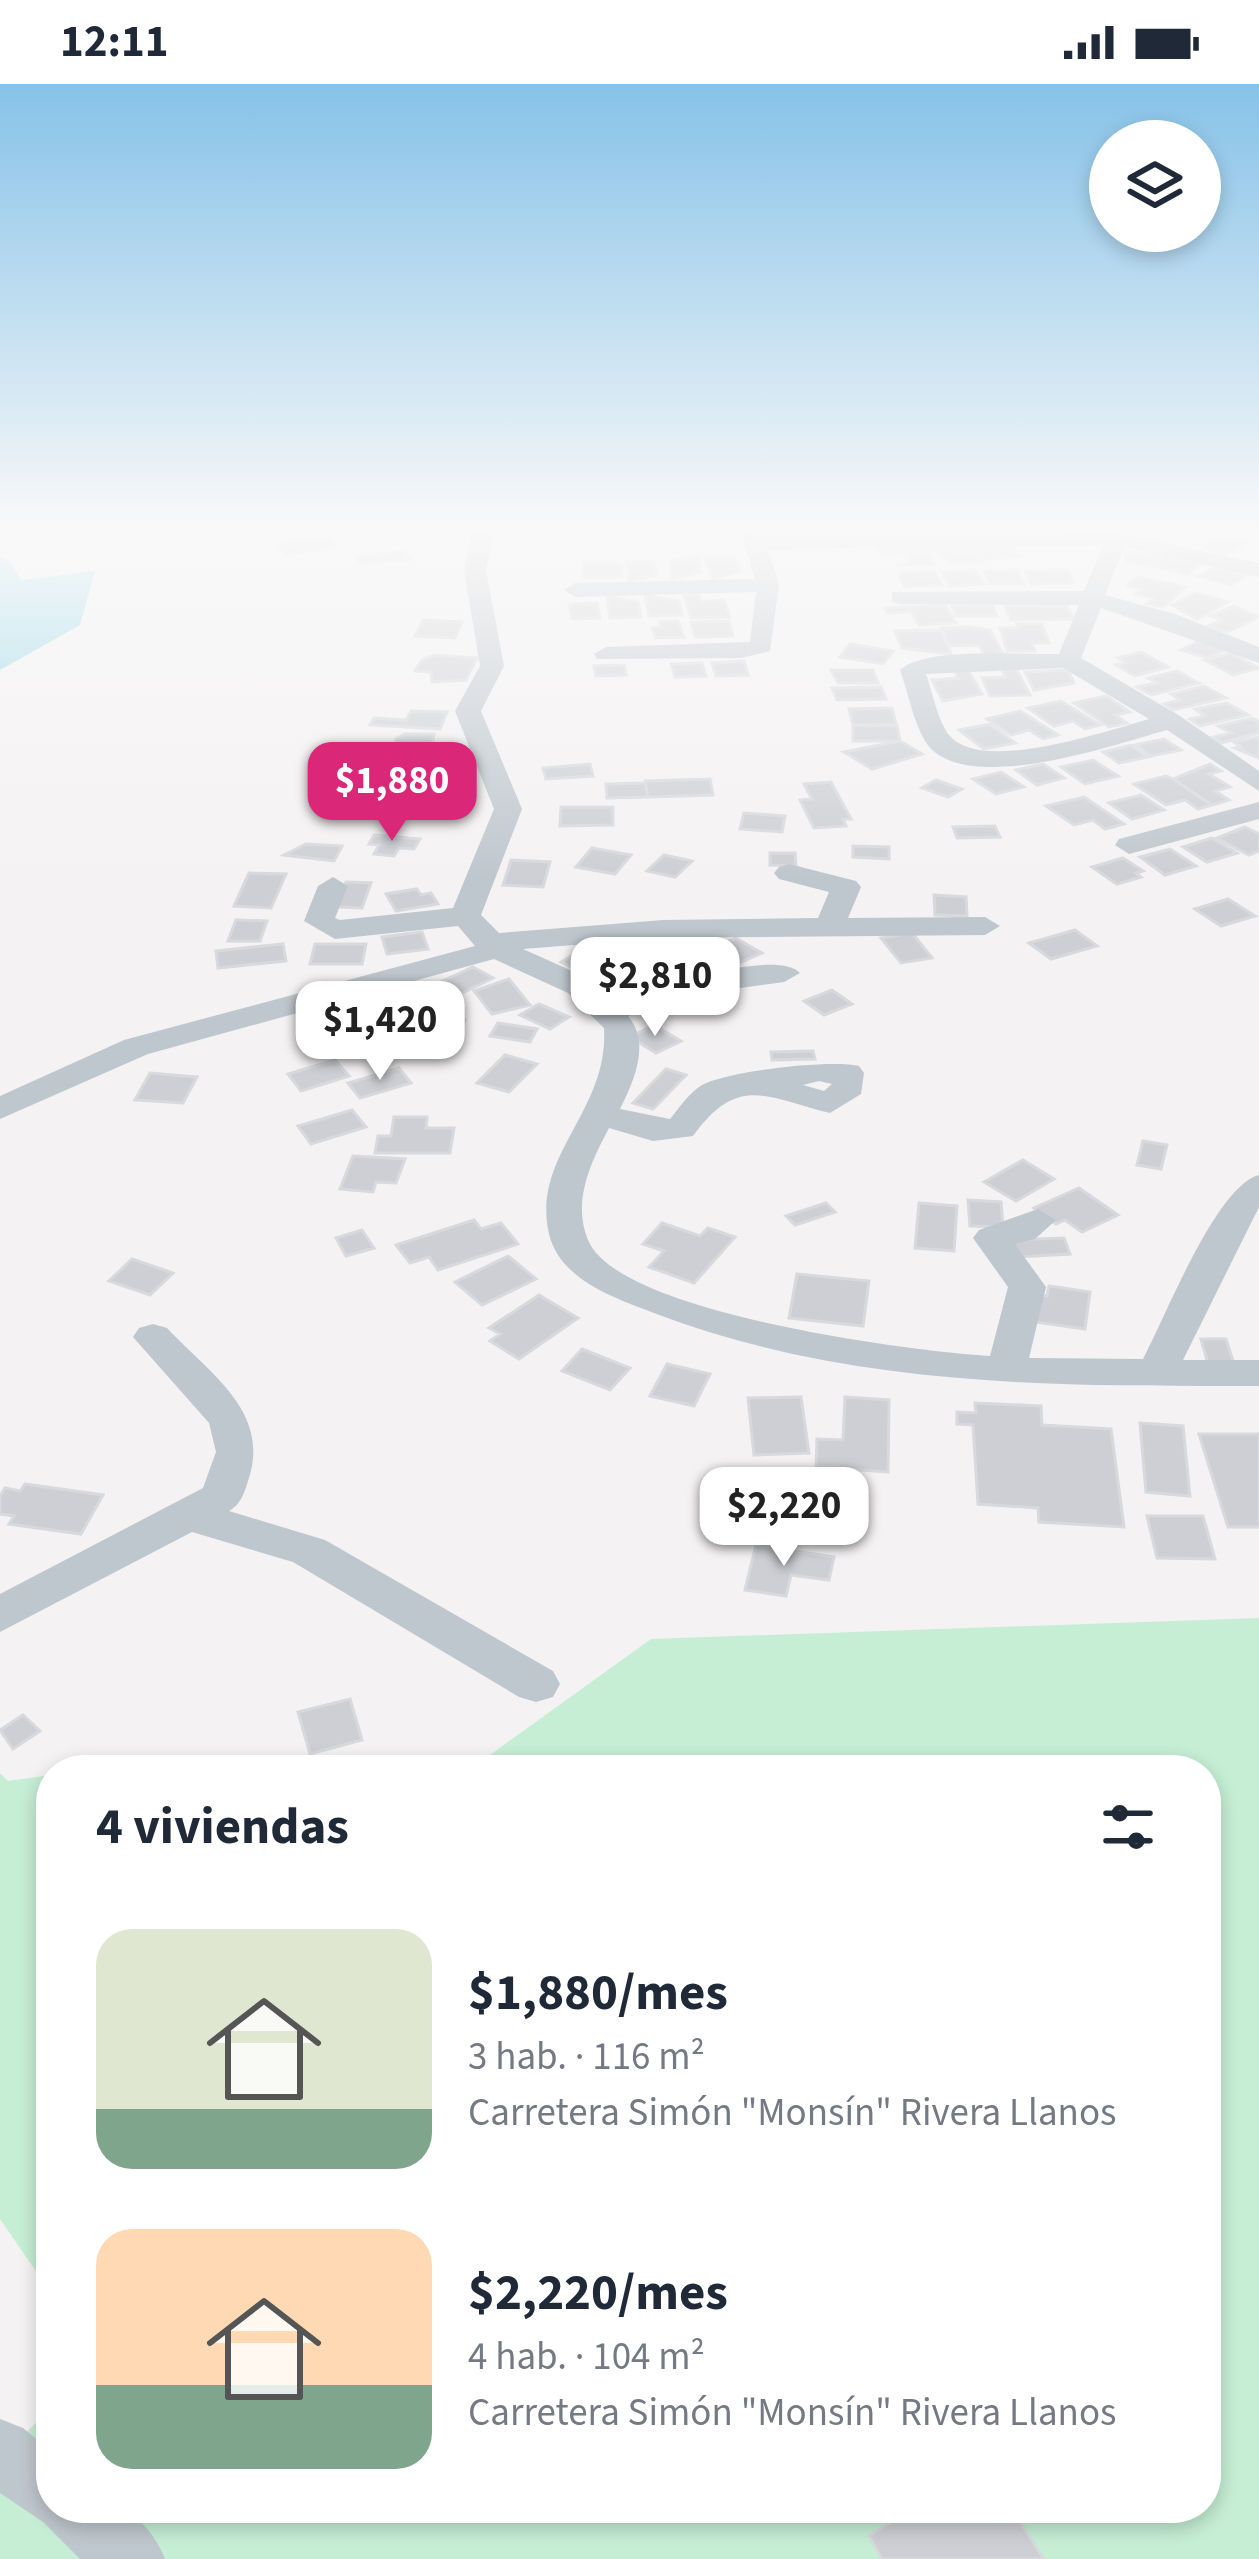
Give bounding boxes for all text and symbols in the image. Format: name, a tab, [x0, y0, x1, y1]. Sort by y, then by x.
text: 12:11	[60, 10, 169, 74]
map controls	[1089, 120, 1221, 252]
button: layers	[1089, 120, 1221, 252]
pin: $1,880	[294, 742, 490, 844]
text: $1,880	[335, 753, 449, 809]
pin: $2,810	[557, 937, 753, 1039]
text: $2,810	[598, 948, 712, 1004]
pin: $1,420	[282, 981, 478, 1083]
text: $1,420	[323, 992, 437, 1048]
pin: $2,220	[686, 1467, 882, 1569]
text: $2,220	[727, 1478, 841, 1534]
text: 4 viviendas	[96, 1791, 349, 1863]
icon: filters	[1095, 1794, 1161, 1860]
text: $1,880/mes	[468, 1957, 728, 2029]
icon: home	[192, 1977, 336, 2121]
text: 3 hab. · 116 m²	[468, 2029, 705, 2085]
text: Carretera Simón "Monsín" Rivera Llanos	[468, 2085, 1116, 2141]
text: $2,220/mes	[468, 2257, 728, 2329]
icon: home	[192, 2277, 336, 2421]
text: 4 hab. · 104 m²	[468, 2329, 705, 2385]
text: Carretera Simón "Monsín" Rivera Llanos	[468, 2385, 1116, 2441]

